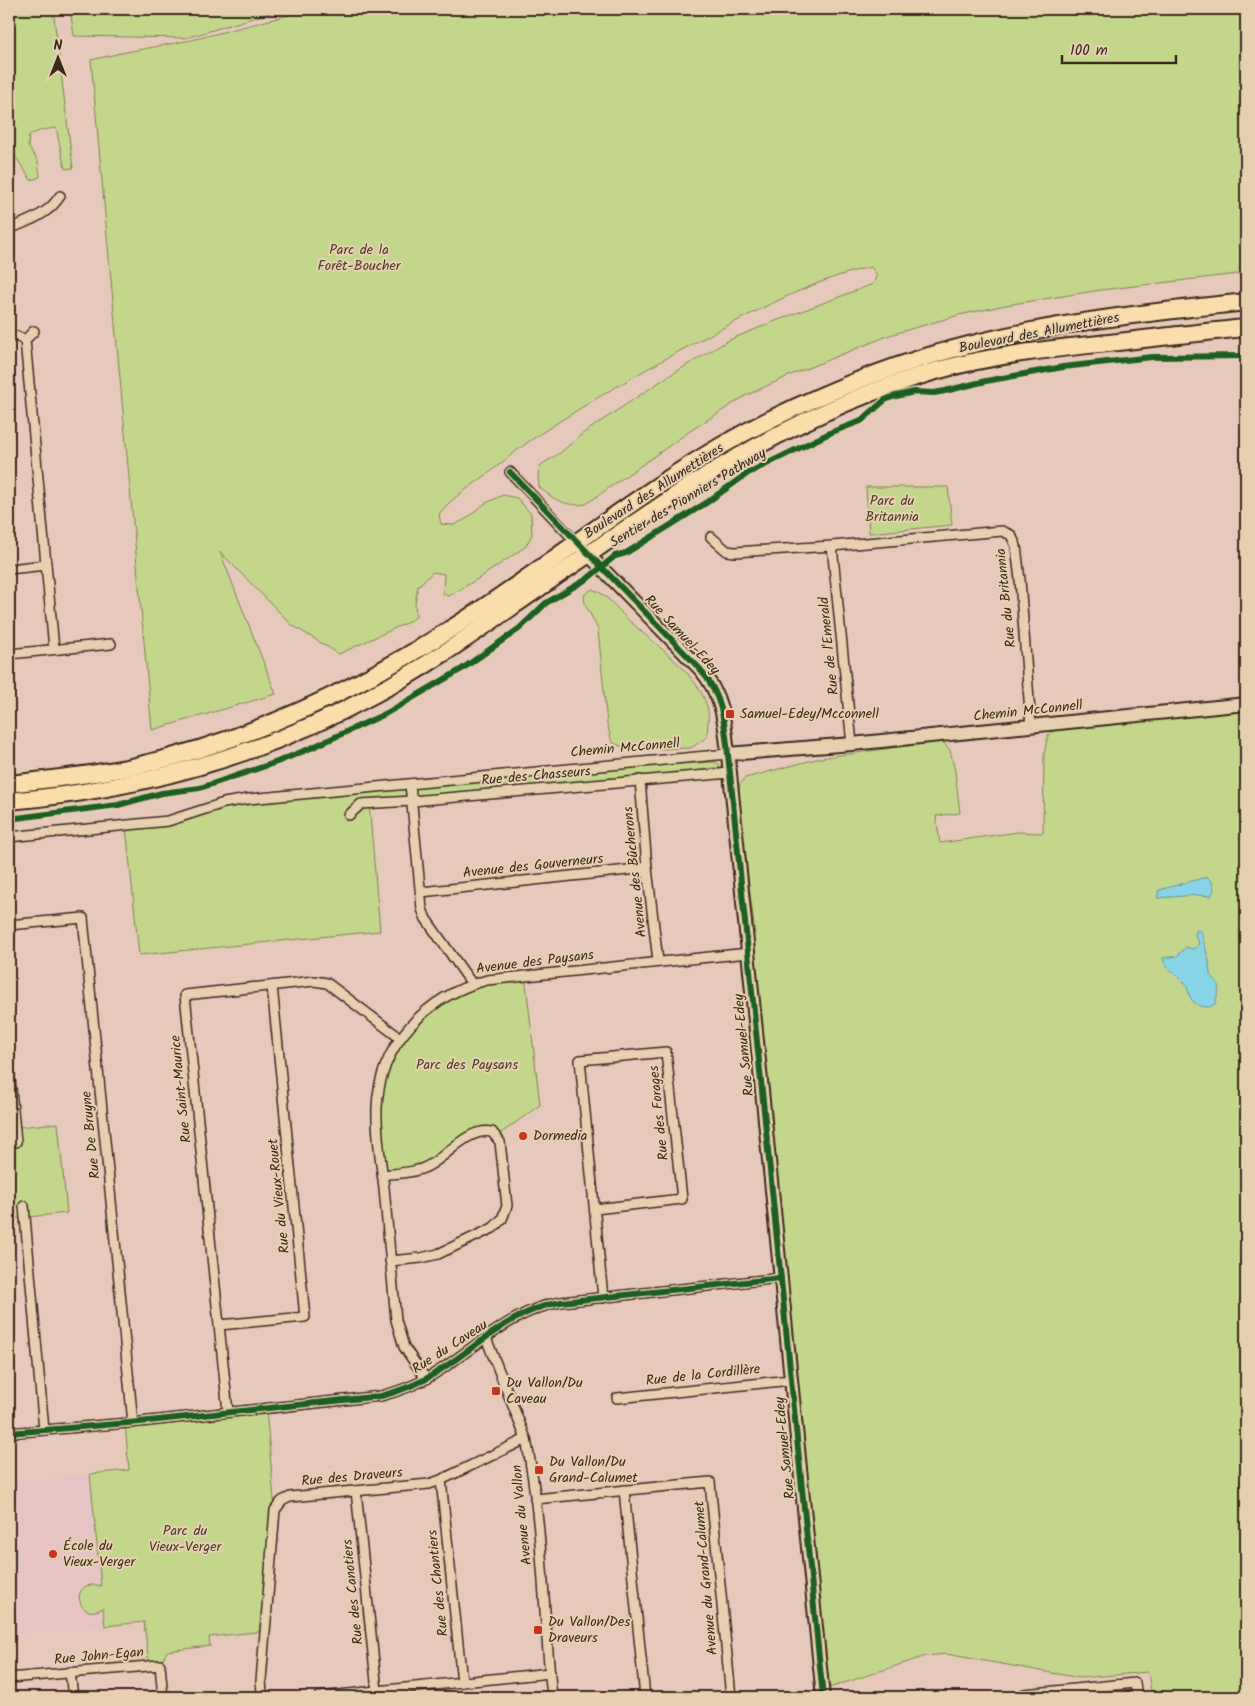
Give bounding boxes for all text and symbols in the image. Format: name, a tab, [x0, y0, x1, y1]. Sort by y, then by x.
north arrow	[32, 32, 82, 82]
scale bar	[1062, 32, 1176, 64]
text: N	[54, 35, 63, 57]
text: 100 m	[1070, 39, 1108, 63]
park label: Parc de la Forêt-Boucher	[318, 239, 402, 277]
street label: Boulevard des Allumettières	[957, 307, 1121, 359]
street label: Boulevard des Allumettières	[580, 437, 728, 545]
street label: Sentier des Pionniers Pathway	[606, 442, 771, 554]
park label: Parc du Britannia	[865, 490, 919, 528]
street label: Rue du Britannia	[990, 547, 1022, 649]
street label: Rue Samuel-Edey	[639, 590, 725, 680]
street label: Rue de l'Emerald	[813, 595, 845, 696]
street label: Chemin McConnell	[972, 694, 1084, 728]
place label: Samuel-Edey/Mcconnell	[740, 703, 880, 725]
marker: Samuel-Edey/Mcconnell	[724, 708, 736, 720]
street label: Chemin McConnell	[569, 732, 681, 764]
street label: Rue des Chasseurs	[480, 760, 592, 792]
street label: Avenue des Bûcherons	[617, 805, 653, 939]
street label: Avenue des Gouverneurs	[462, 848, 604, 884]
street label: Avenue des Paysans	[475, 944, 595, 980]
street label: Rue Samuel-Edey	[728, 992, 760, 1097]
street label: Rue Saint-Maurice	[164, 1033, 198, 1144]
park label: Parc des Paysans	[416, 1054, 518, 1076]
street label: Rue des Forages	[643, 1064, 675, 1162]
street label: Rue De Bruyne	[75, 1089, 107, 1180]
place label: Dormedia	[533, 1125, 587, 1147]
marker: Dormedia	[517, 1130, 529, 1142]
street label: Rue du Vieux-Rouet	[262, 1137, 296, 1255]
street label: Rue du Caveau	[408, 1314, 493, 1380]
street label: Rue de la Cordillère	[645, 1358, 762, 1392]
place label: Du Vallon/Du Caveau	[506, 1372, 583, 1410]
marker: Du Vallon/Du Caveau	[490, 1385, 502, 1397]
street label: Rue Samuel-Edey	[769, 1395, 801, 1500]
place label: Du Vallon/Du Grand-Calumet	[549, 1451, 638, 1489]
street label: Rue des Draveurs	[300, 1462, 404, 1492]
street label: Avenue du Vallon	[506, 1464, 538, 1566]
marker: Du Vallon/Du Grand-Calumet	[533, 1464, 545, 1476]
street label: Avenue du Grand-Calumet	[688, 1499, 724, 1656]
park label: Parc du Vieux-Verger	[149, 1520, 222, 1558]
street label: Rue des Chantiers	[421, 1528, 455, 1637]
place label: École du Vieux-Verger	[63, 1535, 137, 1573]
street label: Rue des Canotiers	[337, 1538, 369, 1646]
marker: École du Vieux-Verger	[47, 1548, 59, 1560]
place label: Du Vallon/Des Draveurs	[548, 1611, 630, 1649]
marker: Du Vallon/Des Draveurs	[532, 1624, 544, 1636]
street label: Rue John-Egan	[53, 1641, 145, 1671]

